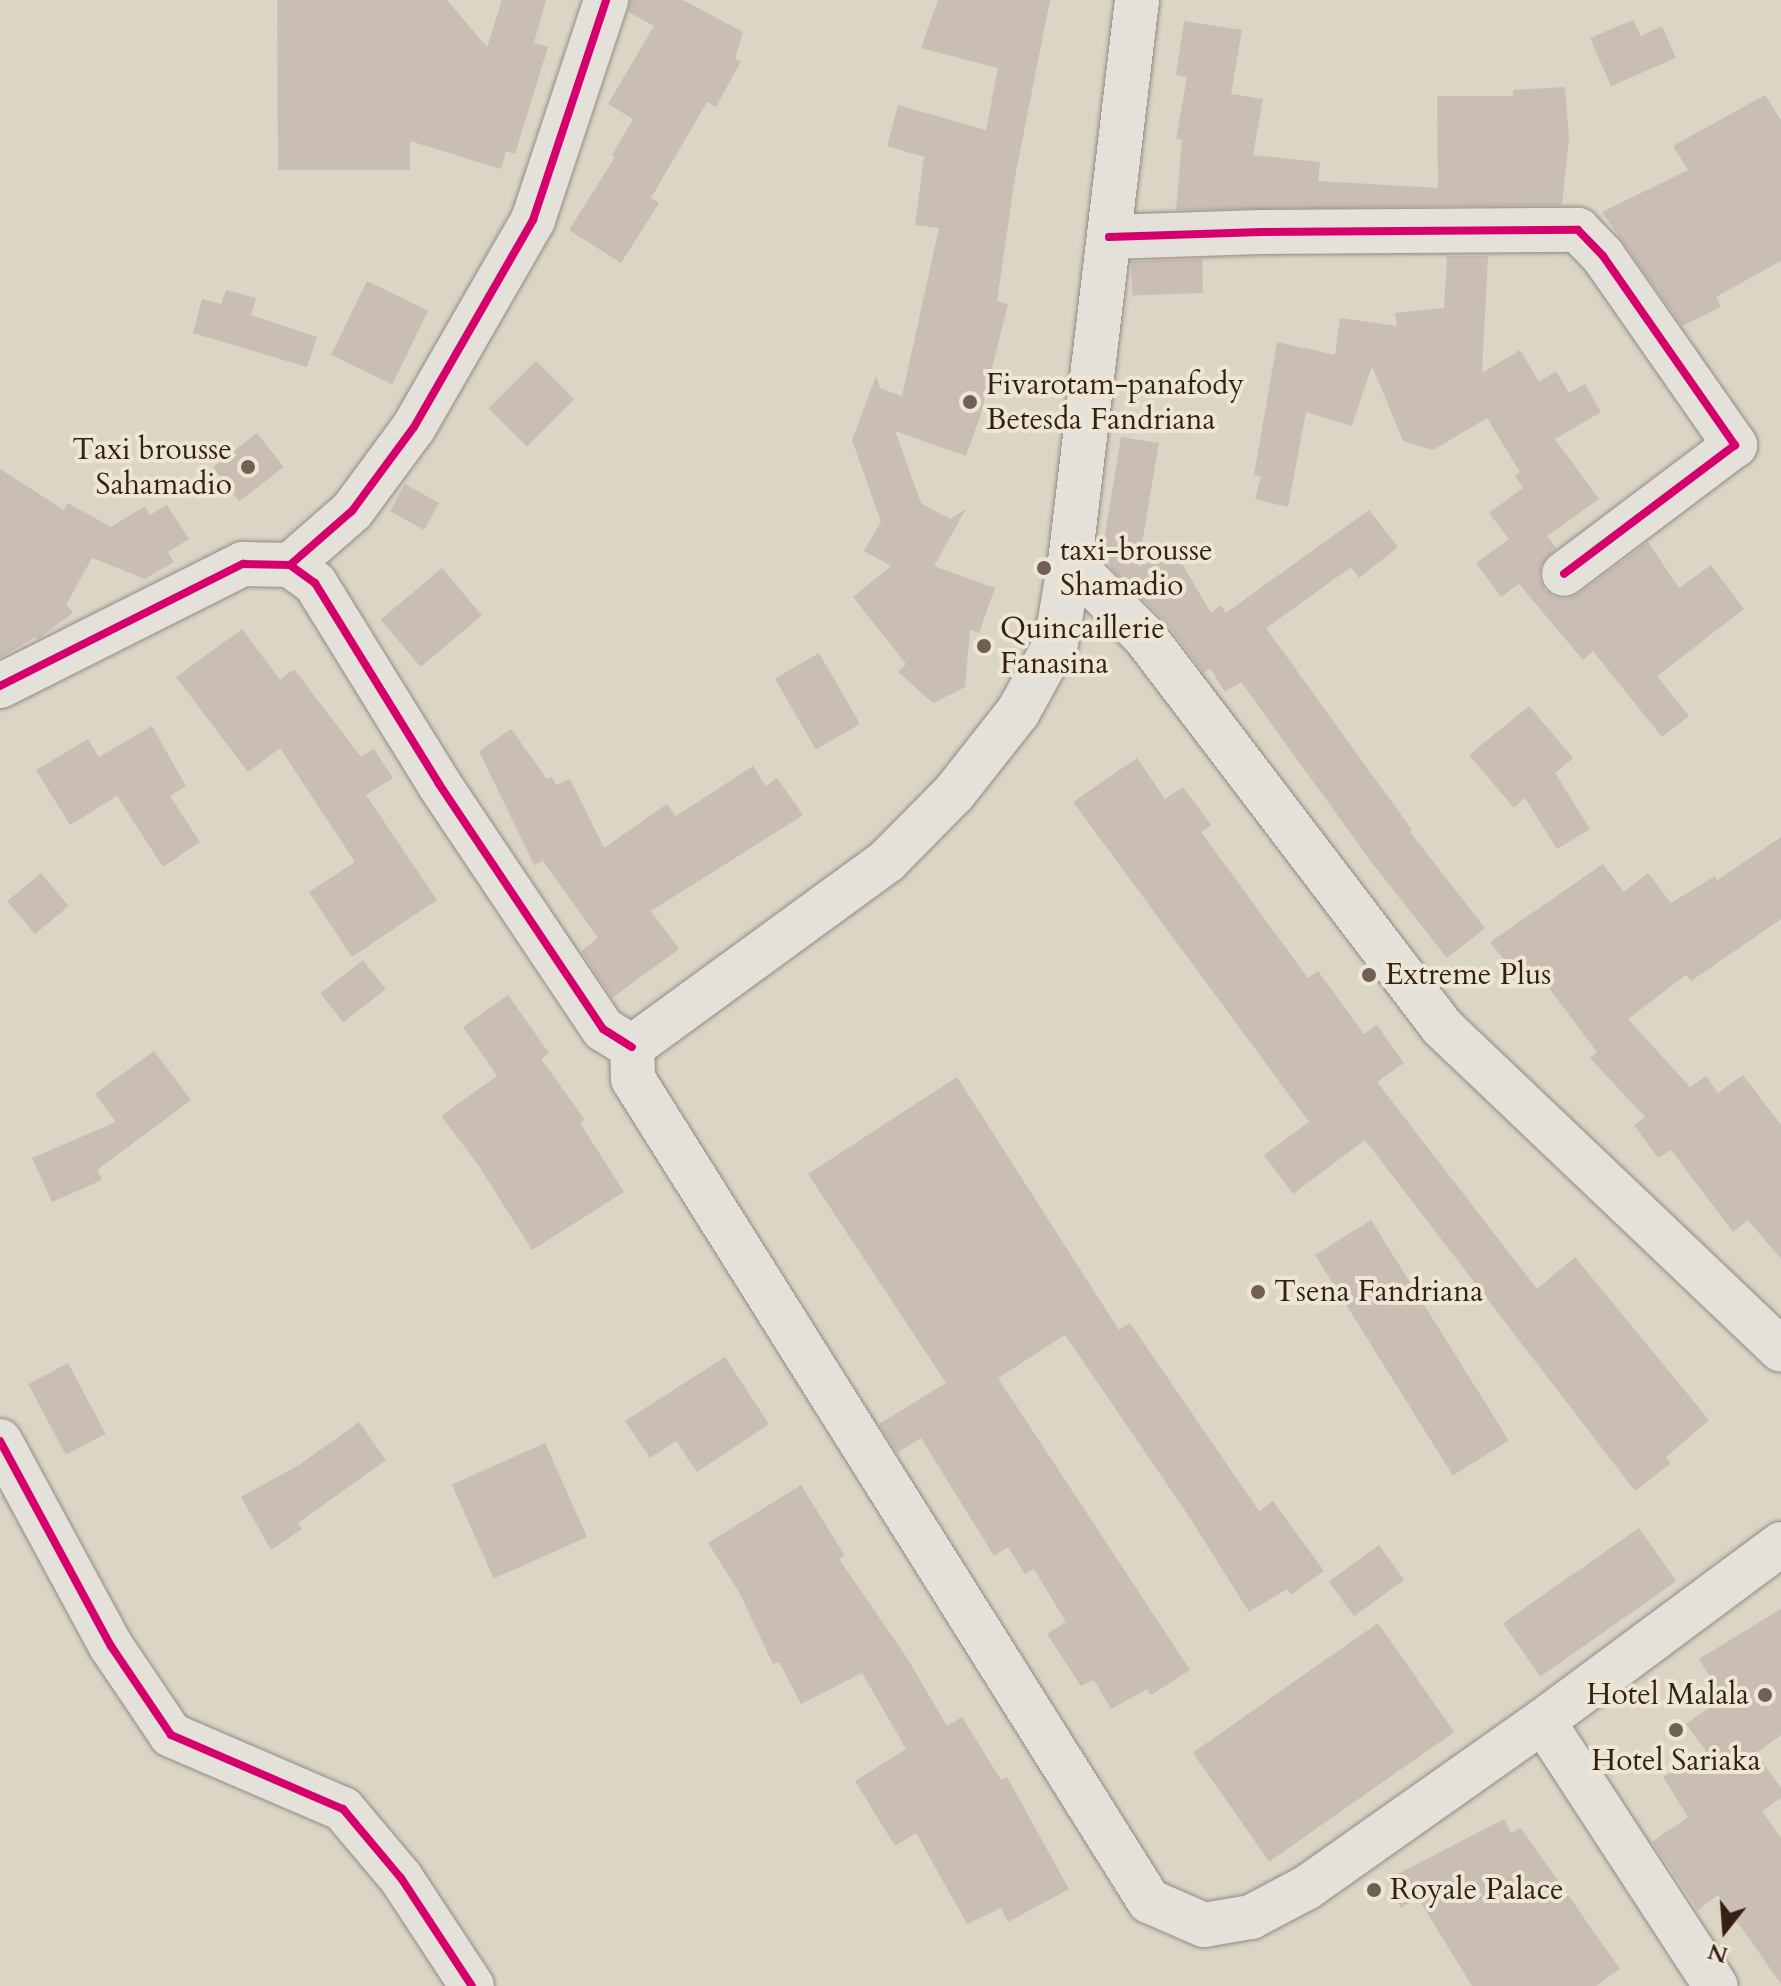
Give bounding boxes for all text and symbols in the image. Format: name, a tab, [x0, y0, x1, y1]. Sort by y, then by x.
place label: Fivarotam-panafody Betesda Fandriana	[986, 367, 1244, 438]
marker: Fivarotam-panafody Betesda Fandriana	[961, 393, 979, 411]
place label: Taxi brousse Sahamadio	[72, 432, 232, 502]
marker: Taxi brousse Sahamadio	[239, 458, 257, 476]
place label: taxi-brousse Shamadio	[1060, 533, 1213, 604]
marker: taxi-brousse Shamadio	[1035, 559, 1053, 577]
place label: Quincaillerie Fanasina	[1000, 611, 1165, 682]
marker: Quincaillerie Fanasina	[975, 637, 993, 655]
place label: Extreme Plus	[1385, 957, 1551, 993]
marker: Extreme Plus	[1360, 966, 1378, 984]
place label: Tsena Fandriana	[1274, 1274, 1483, 1310]
marker: Tsena Fandriana	[1249, 1283, 1267, 1301]
place label: Hotel Malala	[1587, 1677, 1749, 1713]
marker: Hotel Malala	[1756, 1686, 1774, 1704]
marker: Hotel Sariaka	[1667, 1721, 1685, 1739]
place label: Hotel Sariaka	[1591, 1743, 1761, 1779]
place label: Royale Palace	[1390, 1872, 1564, 1908]
marker: Royale Palace	[1365, 1881, 1383, 1899]
north arrow	[1685, 1890, 1765, 1970]
text: N	[1704, 1936, 1731, 1970]

